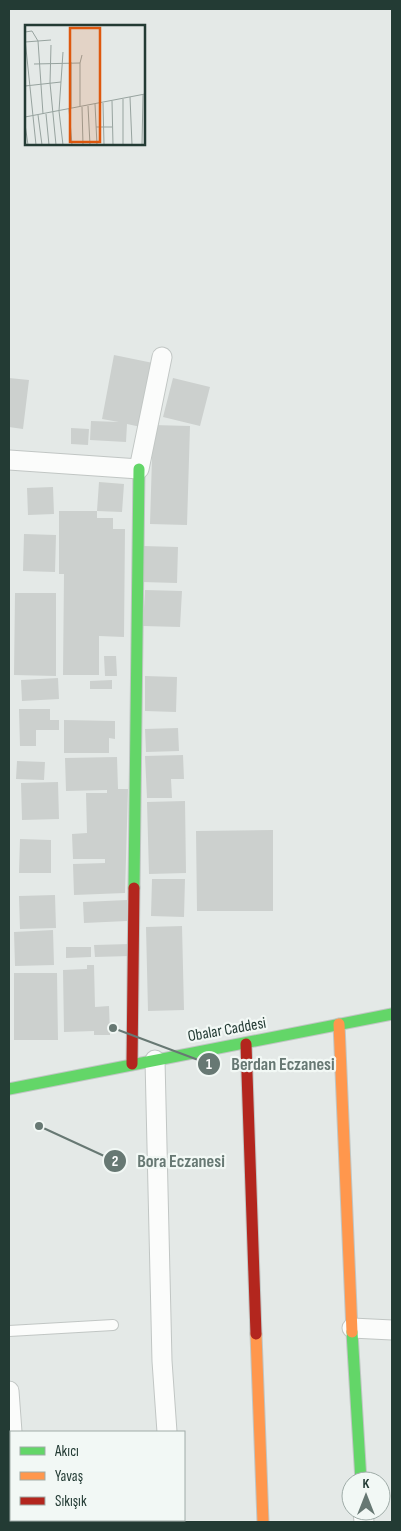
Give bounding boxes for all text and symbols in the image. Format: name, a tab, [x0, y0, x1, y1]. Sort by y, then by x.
inset map	[25, 25, 145, 145]
street label: Obalar Caddesi	[186, 1014, 268, 1046]
callout: Berdan Eczanesi	[196, 1047, 344, 1080]
text: Berdan Eczanesi	[231, 1054, 335, 1075]
text: 1	[206, 1055, 212, 1074]
callout: Bora Eczanesi	[103, 1144, 235, 1177]
text: Bora Eczanesi	[137, 1151, 225, 1172]
text: 2	[112, 1152, 118, 1171]
legend	[10, 1431, 185, 1521]
text: Akıcı	[54, 1442, 79, 1461]
text: Yavaş	[55, 1467, 83, 1486]
north arrow	[341, 1471, 391, 1521]
text: K	[363, 1475, 370, 1492]
text: Sıkışık	[55, 1492, 87, 1511]

